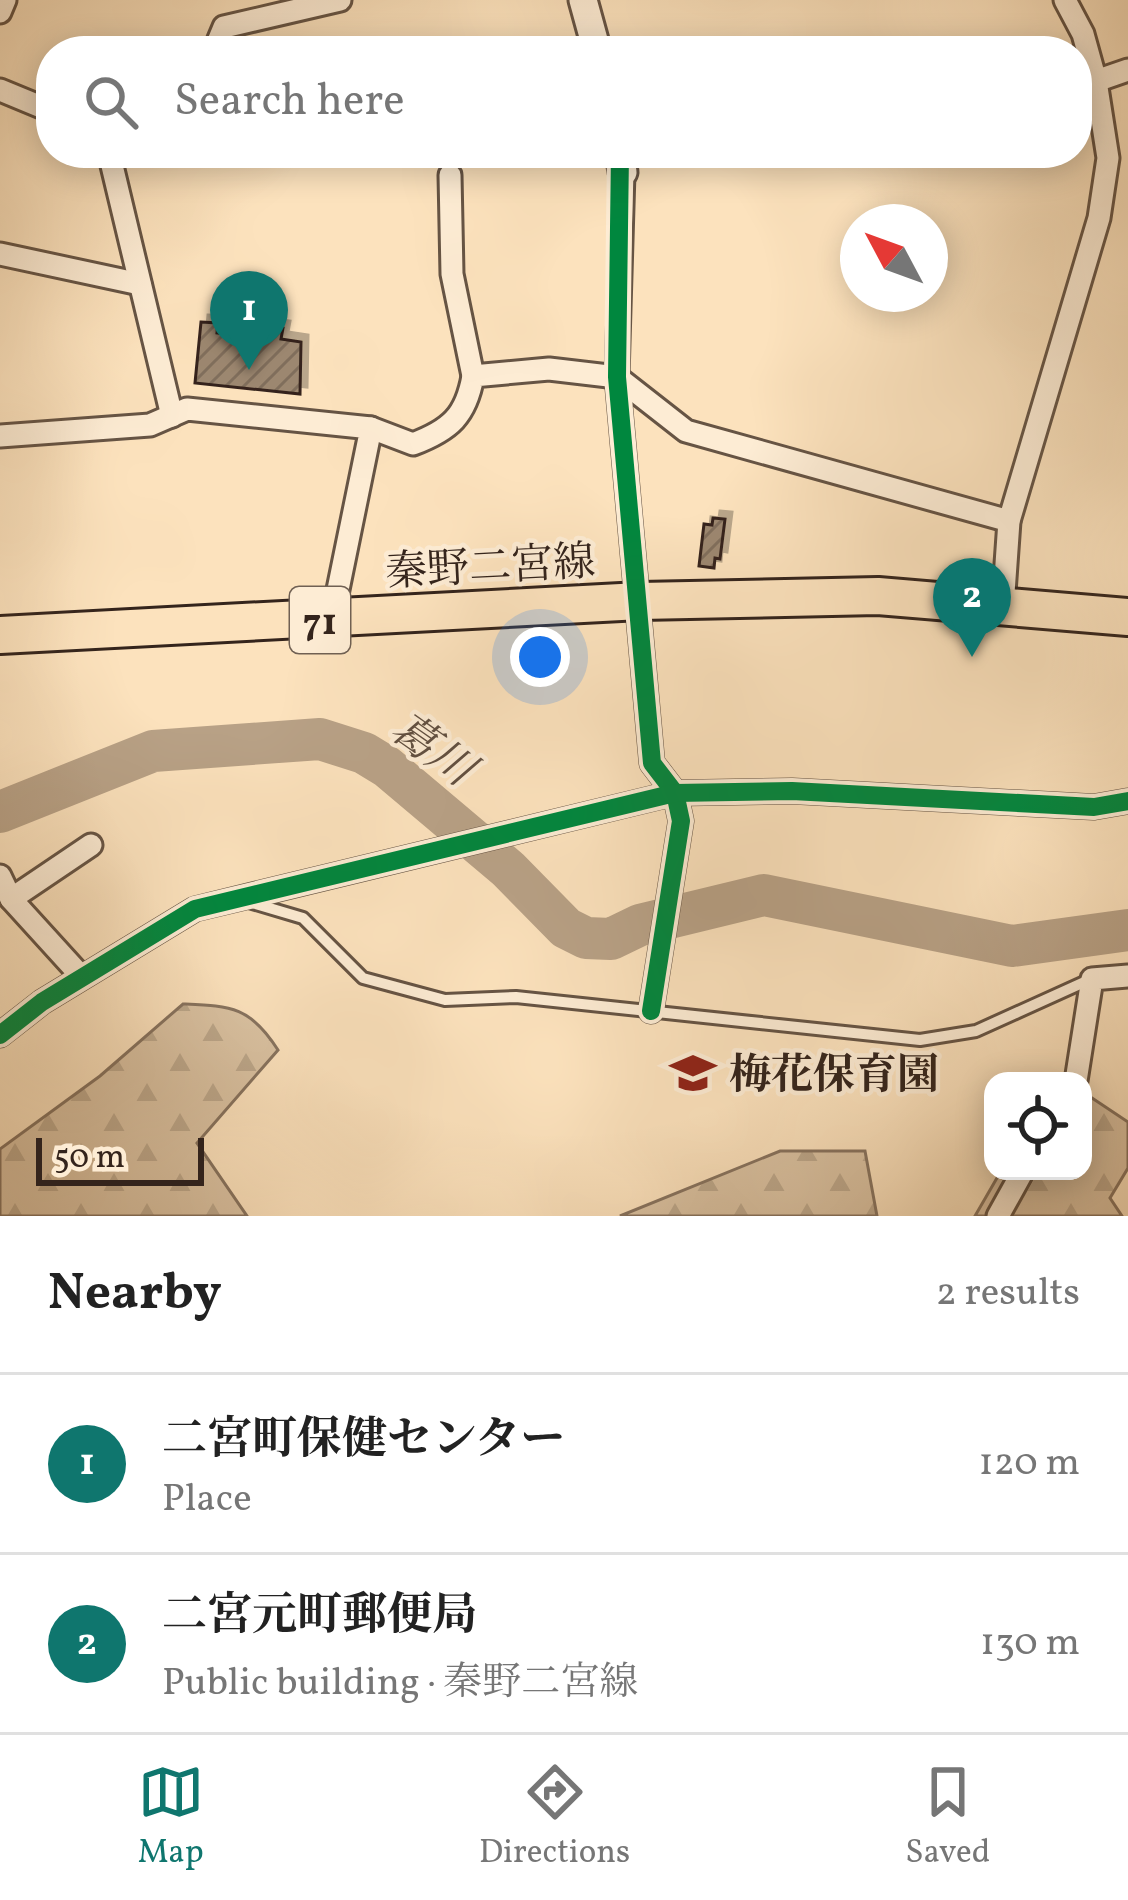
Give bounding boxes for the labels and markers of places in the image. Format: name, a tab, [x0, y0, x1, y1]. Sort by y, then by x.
pin: 1	[210, 271, 288, 370]
pin: 2	[933, 558, 1011, 657]
school or university icon: 梅花保育園	[668, 1048, 718, 1098]
place label: 梅花保育園	[729, 1048, 939, 1107]

